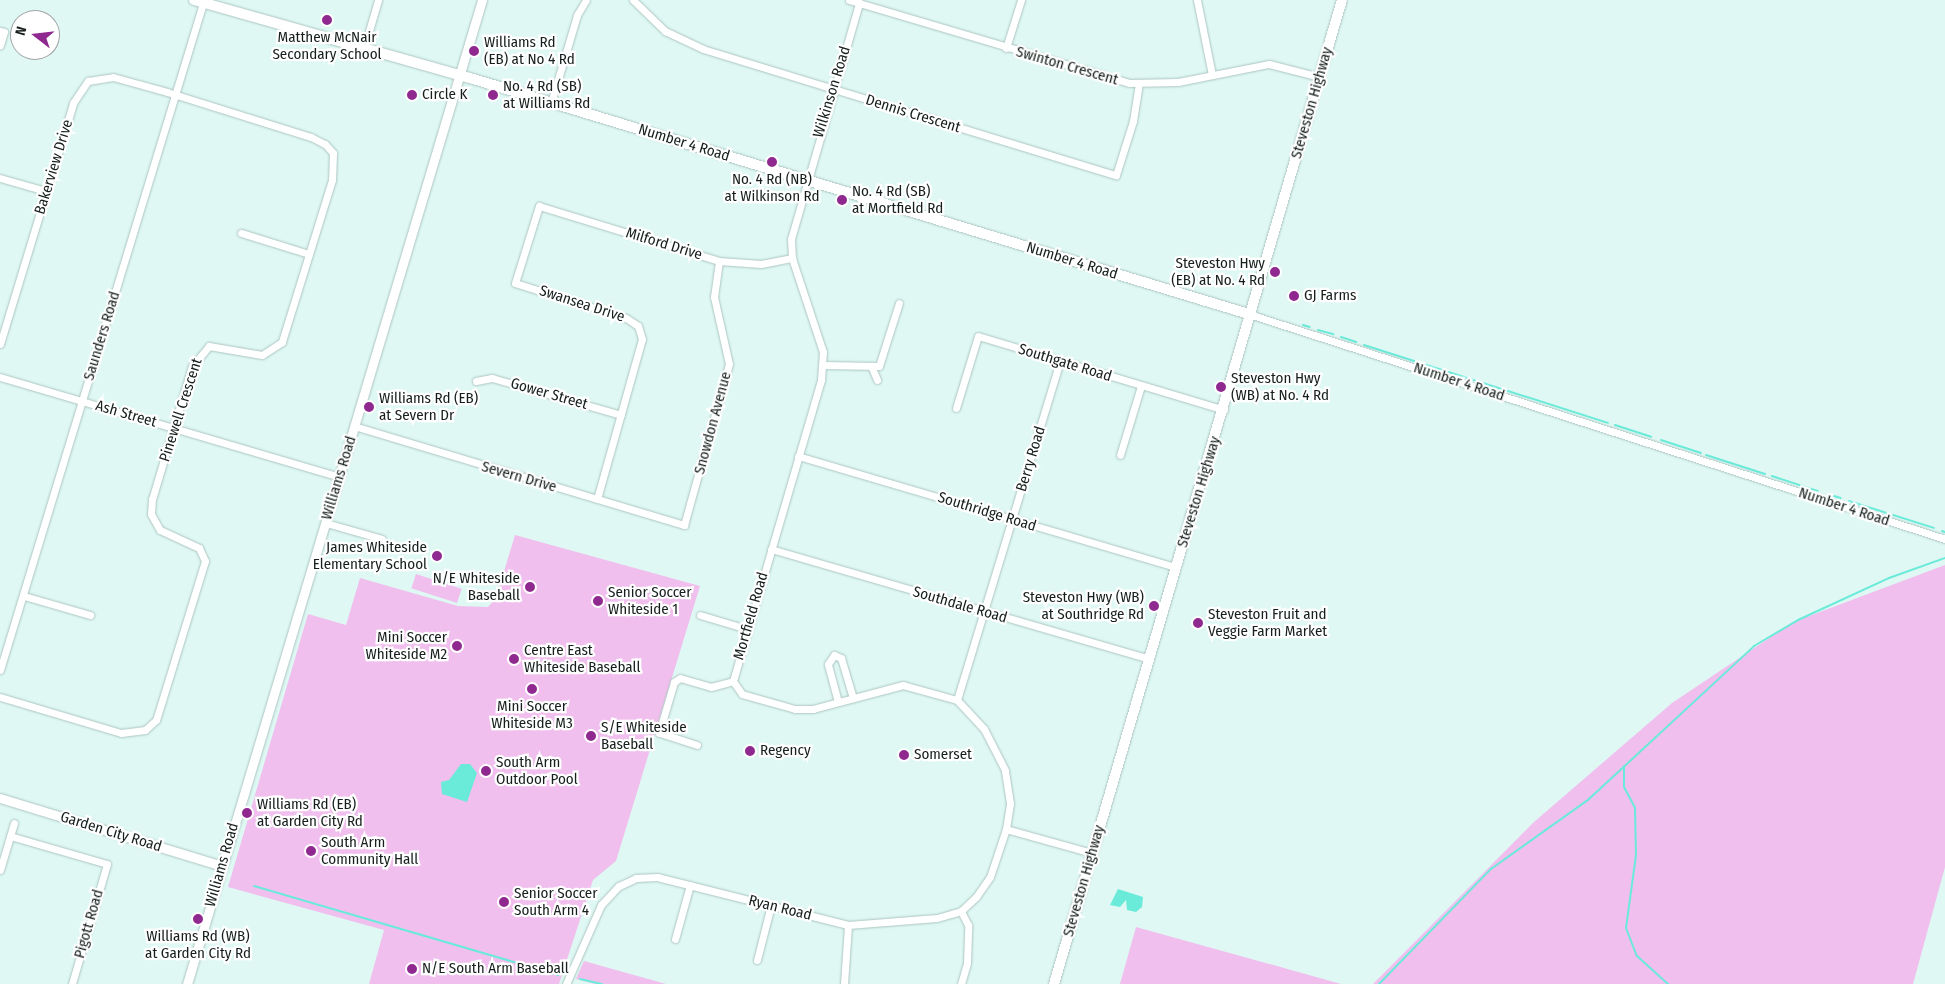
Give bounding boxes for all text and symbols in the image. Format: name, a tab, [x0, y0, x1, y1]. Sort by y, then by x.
north arrow	[10, 10, 60, 60]
marker: Matthew McNair Secondary School	[321, 14, 333, 26]
text: N	[12, 25, 30, 37]
place label: Matthew McNair Secondary School	[272, 28, 382, 63]
place label: Williams Rd (EB) at No 4 Rd	[484, 33, 575, 68]
street label: Swinton Crescent	[1014, 43, 1120, 89]
street label: Wilkinson Road	[810, 44, 854, 140]
marker: Williams Rd (EB) at No 4 Rd	[468, 45, 480, 57]
street label: Steveston Highway	[1287, 45, 1337, 161]
place label: No. 4 Rd (SB) at Williams Rd	[503, 77, 590, 112]
place label: Circle K	[422, 86, 467, 104]
marker: Circle K	[406, 89, 418, 101]
marker: No. 4 Rd (SB) at Williams Rd	[487, 89, 499, 101]
street label: Dennis Crescent	[863, 91, 963, 137]
street label: Bakerview Drive	[31, 117, 77, 217]
street label: Number 4 Road	[636, 121, 732, 165]
marker: No. 4 Rd (NB) at Wilkinson Rd	[766, 156, 778, 168]
place label: No. 4 Rd (NB) at Wilkinson Rd	[724, 170, 820, 205]
place label: No. 4 Rd (SB) at Mortfield Rd	[852, 182, 943, 217]
marker: No. 4 Rd (SB) at Mortfield Rd	[836, 194, 848, 206]
street label: Milford Drive	[624, 224, 704, 264]
street label: Number 4 Road	[1024, 239, 1120, 283]
place label: Steveston Hwy (EB) at No. 4 Rd	[1171, 254, 1265, 289]
marker: Steveston Hwy (EB) at No. 4 Rd	[1269, 266, 1281, 278]
street label: Swansea Drive	[537, 282, 627, 326]
place label: GJ Farms	[1304, 287, 1356, 305]
street label: Saunders Road	[80, 289, 124, 383]
marker: GJ Farms	[1288, 290, 1300, 302]
street label: Southgate Road	[1016, 340, 1114, 386]
street label: Pinewell Crescent	[156, 356, 206, 464]
street label: Number 4 Road	[1411, 359, 1507, 405]
place label: Steveston Hwy (WB) at No. 4 Rd	[1231, 369, 1329, 404]
street label: Snowdon Avenue	[691, 370, 735, 476]
street label: Gower Street	[508, 374, 590, 414]
marker: Steveston Hwy (WB) at No. 4 Rd	[1215, 381, 1227, 393]
place label: Williams Rd (EB) at Severn Dr	[379, 389, 478, 424]
street label: Ash Street	[93, 397, 159, 431]
marker: Williams Rd (EB) at Severn Dr	[363, 401, 375, 413]
street label: Berry Road	[1013, 424, 1049, 494]
street label: Williams Road	[318, 434, 360, 522]
street label: Steveston Highway	[1174, 434, 1224, 550]
street label: Severn Drive	[479, 458, 559, 496]
street label: Number 4 Road	[1796, 484, 1892, 530]
street label: Southridge Road	[936, 488, 1038, 536]
place label: James Whiteside Elementary School	[313, 538, 427, 573]
marker: James Whiteside Elementary School	[431, 550, 443, 562]
place label: N/E Whiteside Baseball	[433, 569, 520, 604]
street label: Mortfield Road	[730, 570, 772, 662]
marker: N/E Whiteside Baseball	[524, 581, 536, 593]
place label: Senior Soccer Whiteside 1	[608, 583, 691, 618]
street label: Southdale Road	[911, 583, 1009, 627]
place label: Steveston Hwy (WB) at Southridge Rd	[1023, 588, 1144, 623]
marker: Senior Soccer Whiteside 1	[592, 595, 604, 607]
marker: Steveston Hwy (WB) at Southridge Rd	[1148, 600, 1160, 612]
place label: Steveston Fruit and Veggie Farm Market	[1208, 605, 1327, 640]
marker: Steveston Fruit and Veggie Farm Market	[1192, 617, 1204, 629]
place label: Mini Soccer Whiteside M2	[366, 628, 447, 663]
marker: Mini Soccer Whiteside M2	[451, 640, 463, 652]
place label: Centre East Whiteside Baseball	[524, 641, 640, 676]
marker: Centre East Whiteside Baseball	[508, 653, 520, 665]
marker: Mini Soccer Whiteside M3	[526, 683, 538, 695]
place label: Mini Soccer Whiteside M3	[491, 697, 573, 732]
place label: S/E Whiteside Baseball	[601, 718, 687, 753]
marker: S/E Whiteside Baseball	[585, 730, 597, 742]
place label: Regency	[760, 742, 811, 760]
marker: Regency	[744, 745, 756, 757]
place label: Somerset	[914, 746, 972, 764]
marker: Somerset	[898, 749, 910, 761]
place label: South Arm Outdoor Pool	[496, 753, 578, 788]
marker: South Arm Outdoor Pool	[480, 765, 492, 777]
place label: Williams Rd (EB) at Garden City Rd	[257, 795, 363, 830]
marker: Williams Rd (EB) at Garden City Rd	[241, 807, 253, 819]
street label: Garden City Road	[58, 808, 164, 856]
street label: Williams Road	[201, 821, 243, 909]
street label: Steveston Highway	[1059, 823, 1109, 939]
place label: South Arm Community Hall	[321, 833, 418, 868]
marker: South Arm Community Hall	[305, 845, 317, 857]
place label: Senior Soccer South Arm 4	[514, 884, 597, 919]
street label: Pigott Road	[71, 888, 107, 960]
street label: Ryan Road	[747, 891, 813, 925]
marker: Senior Soccer South Arm 4	[498, 896, 510, 908]
marker: Williams Rd (WB) at Garden City Rd	[192, 913, 204, 925]
place label: Williams Rd (WB) at Garden City Rd	[145, 927, 251, 962]
place label: N/E South Arm Baseball	[422, 960, 569, 978]
marker: N/E South Arm Baseball	[406, 963, 418, 975]

